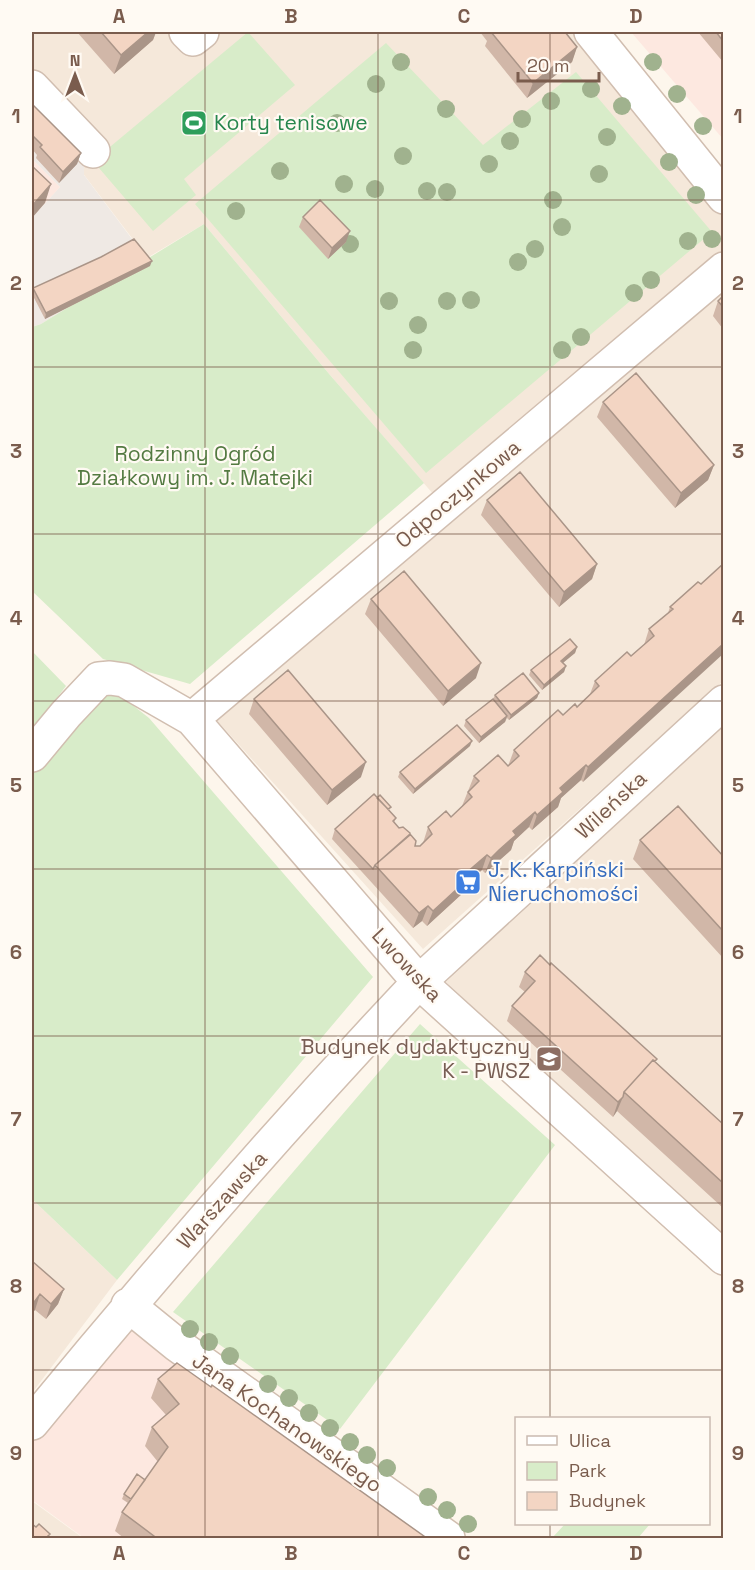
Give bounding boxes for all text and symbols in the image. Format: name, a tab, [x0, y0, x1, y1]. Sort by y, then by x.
text: A	[113, 3, 126, 29]
text: B	[284, 3, 298, 29]
text: C	[458, 3, 471, 29]
text: D	[629, 3, 643, 29]
north arrow	[45, 45, 105, 105]
scale bar	[518, 45, 599, 83]
text: N	[70, 50, 80, 71]
text: 20 m	[527, 54, 570, 77]
text: 1	[11, 103, 21, 129]
text: 1	[733, 103, 743, 129]
sports icon: Korty tenisowe	[179, 108, 209, 138]
place label: Korty tenisowe	[214, 109, 368, 136]
text: 2	[10, 270, 22, 296]
text: 2	[732, 270, 744, 296]
street label: Odpoczynkowa	[390, 433, 526, 554]
text: 3	[10, 438, 22, 464]
text: 3	[732, 438, 744, 464]
park label: Rodzinny Ogród Działkowy im. J. Matejki	[77, 440, 313, 491]
text: 4	[10, 605, 23, 631]
text: 4	[732, 605, 745, 631]
street label: Wileńska	[569, 765, 652, 845]
text: 5	[10, 772, 22, 798]
text: 5	[732, 772, 744, 798]
place label: J. K. Karpiński Nieruchomości	[488, 856, 639, 907]
supermarket icon: J. K. Karpiński Nieruchomości	[453, 867, 483, 897]
street label: Lwowska	[366, 922, 448, 1007]
text: 6	[10, 939, 22, 965]
text: 6	[732, 939, 744, 965]
place label: Budynek dydaktyczny K - PWSZ	[300, 1033, 530, 1084]
school or university icon: Budynek dydaktyczny K - PWSZ	[534, 1044, 564, 1074]
text: 7	[10, 1106, 22, 1132]
text: 7	[732, 1106, 744, 1132]
street label: Warszawska	[171, 1145, 273, 1254]
text: 8	[10, 1273, 22, 1299]
text: 8	[732, 1273, 744, 1299]
street label: Jana Kochanowskiego	[187, 1347, 388, 1498]
legend	[515, 1417, 710, 1525]
text: Ulica	[569, 1429, 611, 1452]
text: 9	[10, 1440, 22, 1466]
text: 9	[732, 1440, 744, 1466]
text: Park	[569, 1459, 607, 1482]
text: Budynek	[569, 1489, 646, 1512]
text: A	[113, 1540, 126, 1566]
text: B	[284, 1540, 298, 1566]
text: C	[458, 1540, 471, 1566]
text: D	[629, 1540, 643, 1566]

